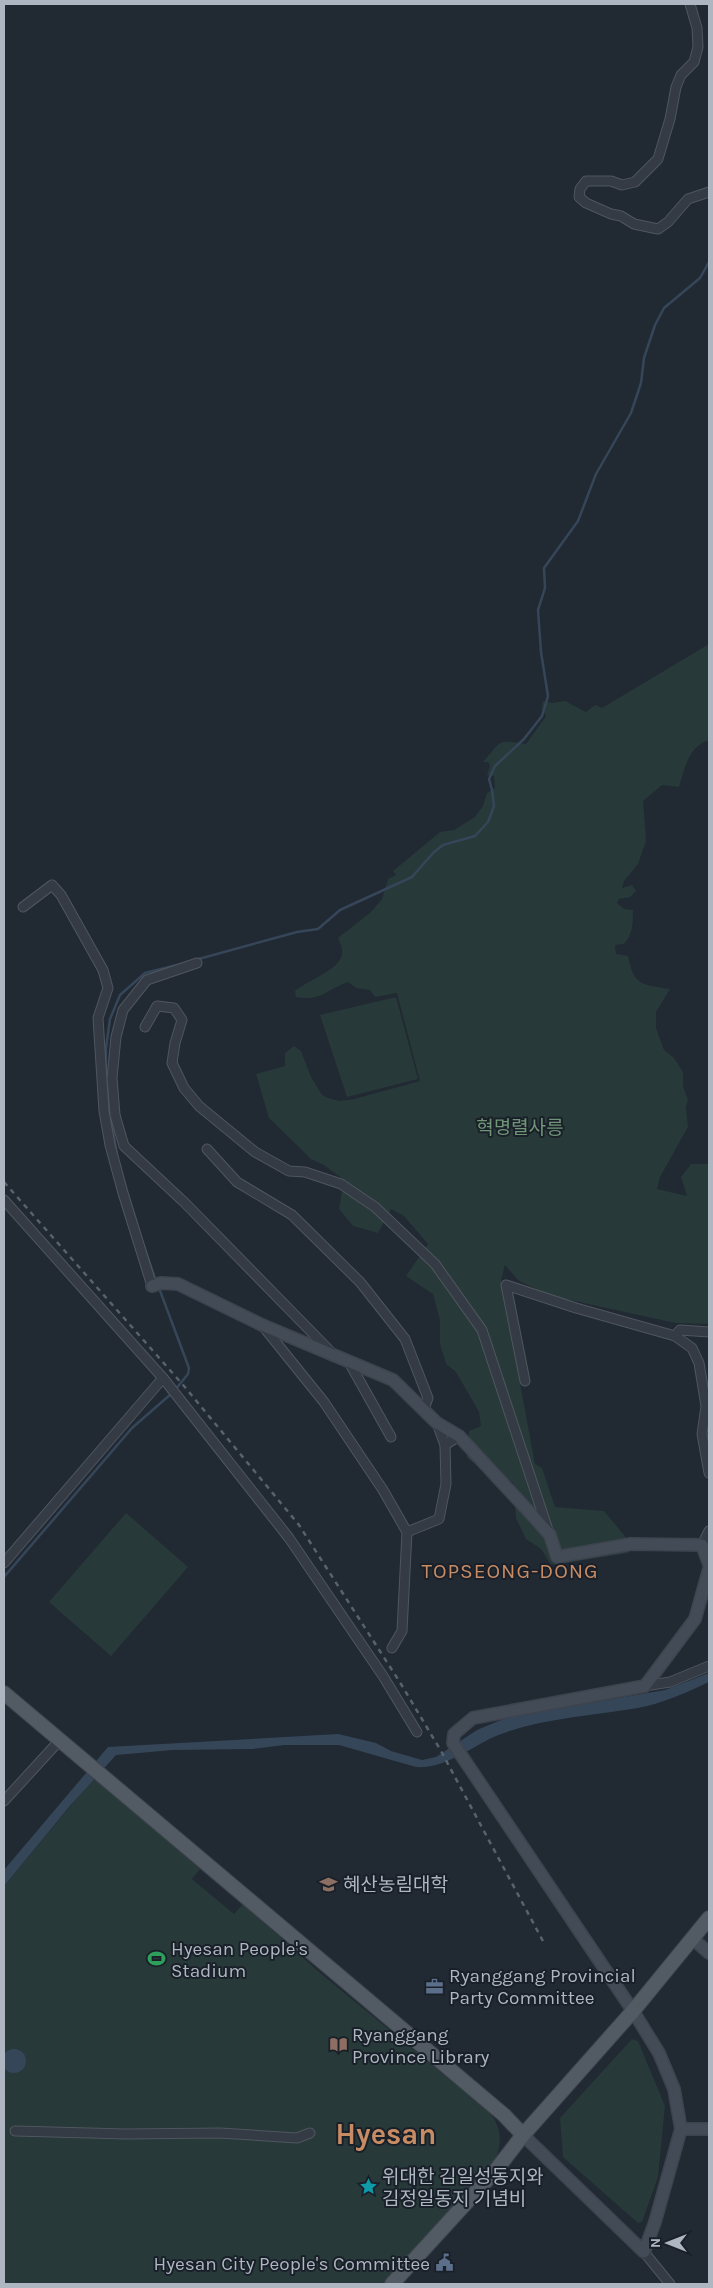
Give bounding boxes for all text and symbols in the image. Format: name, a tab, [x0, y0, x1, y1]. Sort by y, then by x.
park label: 혁명렬사릉	[476, 1117, 564, 1139]
district label: TOPSEONG-DONG	[421, 1559, 599, 1583]
school or university icon: 혜산농림대학	[319, 1874, 339, 1894]
place label: 혜산농림대학	[343, 1874, 448, 1896]
place label: Hyesan People's Stadium	[171, 1938, 308, 1982]
sports icon: Hyesan People's Stadium	[147, 1949, 167, 1969]
place label: Ryanggang Provincial Party Committee	[449, 1965, 636, 2009]
office icon: Ryanggang Provincial Party Committee	[425, 1976, 445, 1996]
place label: Ryanggang Province Library	[352, 2024, 490, 2068]
library icon: Ryanggang Province Library	[328, 2035, 348, 2055]
district label: Hyesan	[336, 2117, 436, 2151]
place label: 위대한 김일성동지와 김정일동지 기념비	[382, 2166, 544, 2210]
place icon: 위대한 김일성동지와 김정일동지 기념비	[358, 2177, 378, 2197]
north arrow	[643, 2218, 693, 2268]
text: N	[647, 2238, 664, 2248]
place label: Hyesan City People's Committee	[154, 2253, 430, 2275]
public building icon: Hyesan City People's Committee	[434, 2253, 454, 2273]

